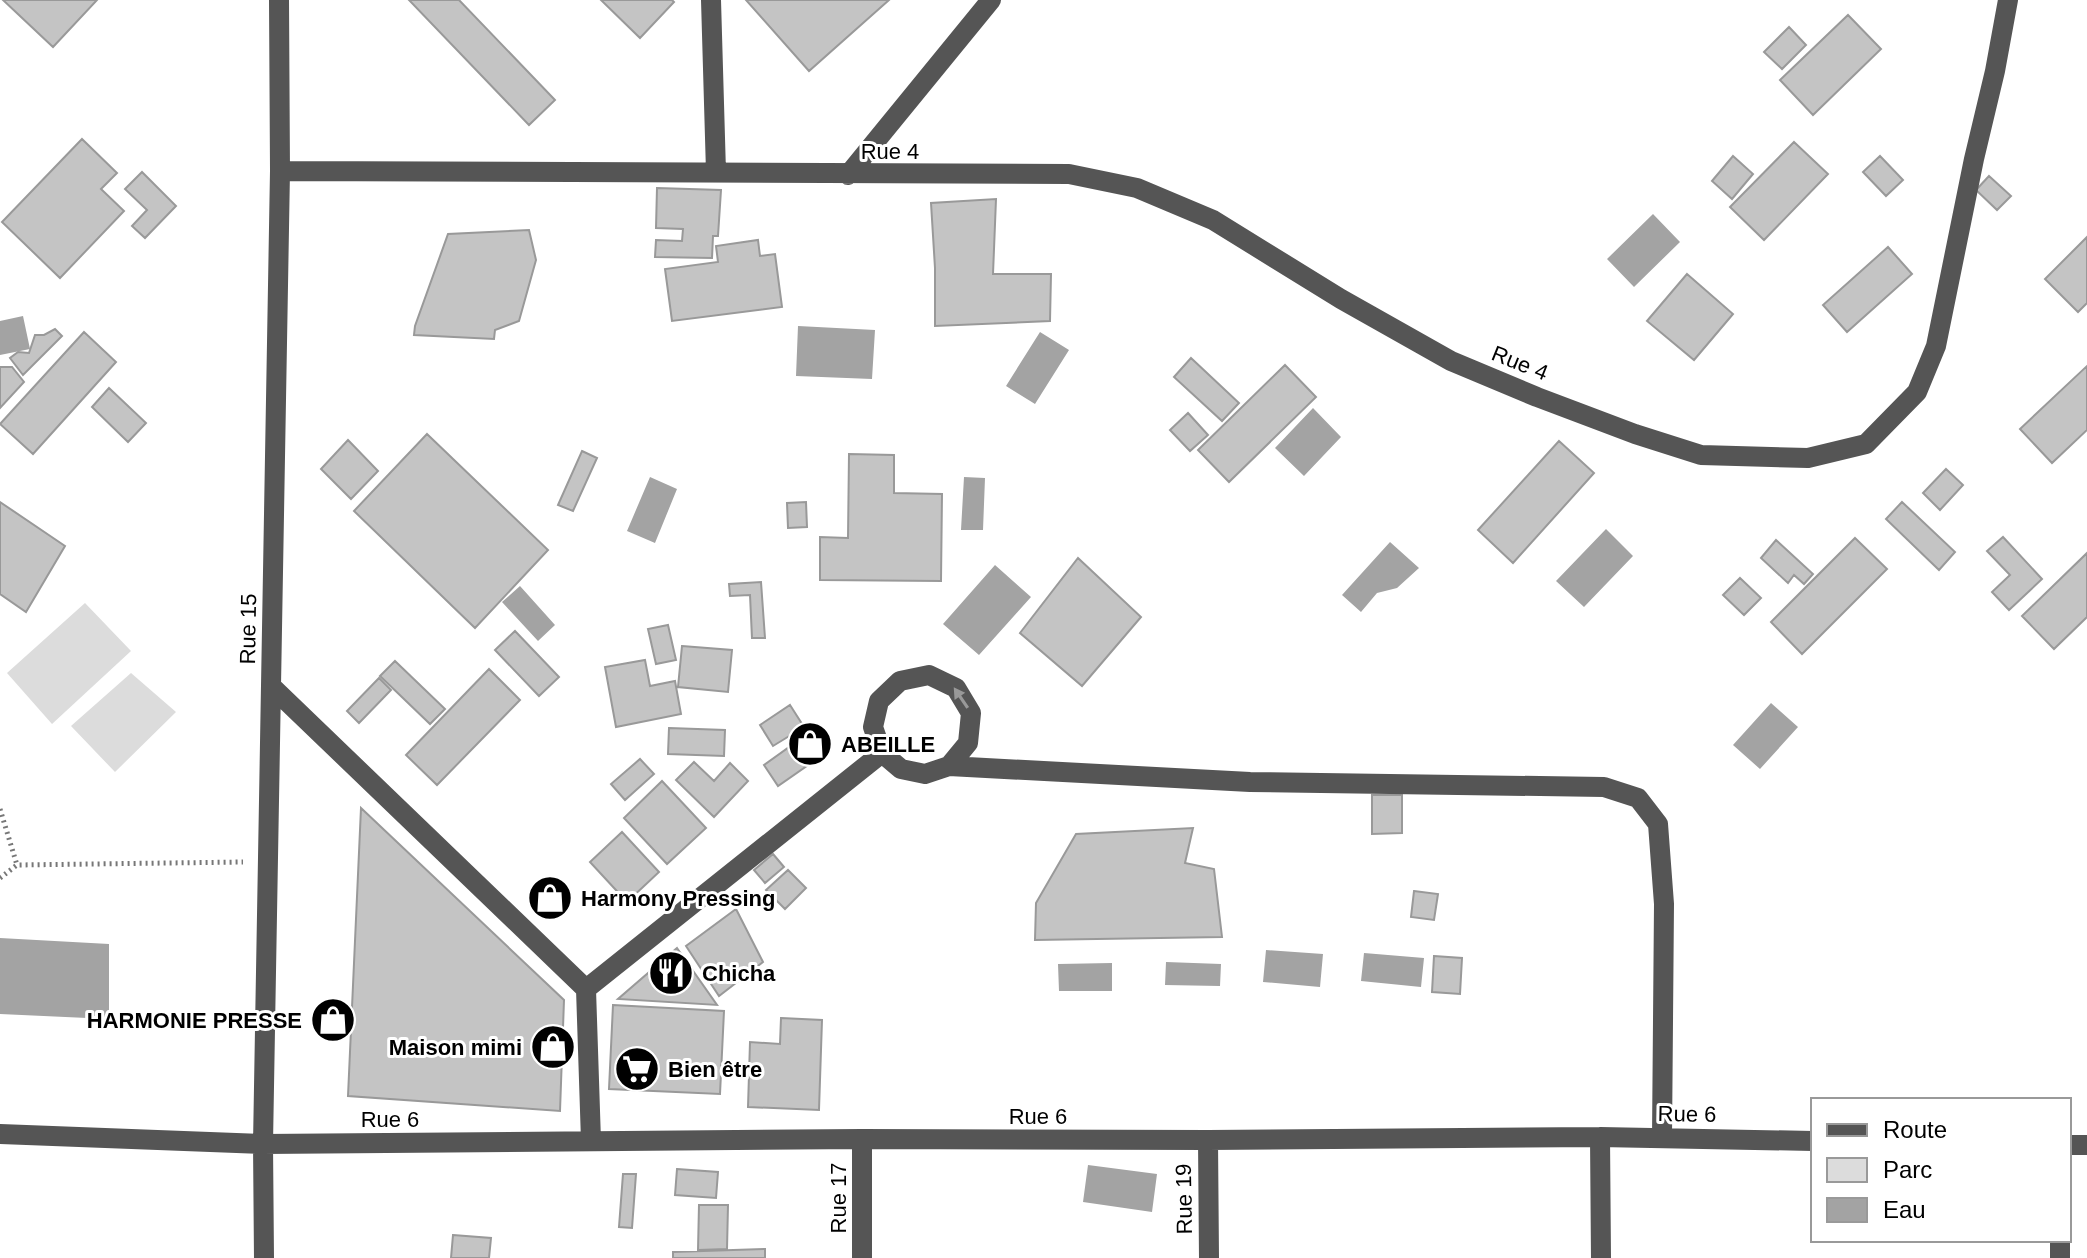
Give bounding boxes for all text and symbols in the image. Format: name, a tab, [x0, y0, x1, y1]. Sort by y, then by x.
street label: Rue 4	[861, 139, 919, 164]
street label: Rue 4	[1488, 340, 1552, 386]
street label: Rue 15	[235, 593, 261, 665]
one-way arrow	[953, 687, 968, 708]
shop icon: ABEILLE	[786, 720, 834, 768]
place label: ABEILLE	[841, 732, 935, 757]
shop icon: Harmony Pressing	[526, 874, 574, 922]
place label: Harmony Pressing	[581, 886, 775, 911]
restaurant icon: Chicha	[647, 949, 695, 997]
place label: Chicha	[702, 961, 776, 986]
shop icon: HARMONIE PRESSE	[309, 996, 357, 1044]
place label: HARMONIE PRESSE	[87, 1008, 302, 1033]
shop icon: Maison mimi	[529, 1023, 577, 1071]
place label: Maison mimi	[389, 1035, 522, 1060]
supermarket icon: Bien être	[613, 1045, 661, 1093]
place label: Bien être	[668, 1057, 762, 1082]
legend	[1811, 1098, 2071, 1242]
street label: Rue 6	[1657, 1101, 1717, 1127]
street label: Rue 6	[1009, 1104, 1067, 1129]
street label: Rue 6	[361, 1107, 419, 1132]
text: Route	[1883, 1116, 1947, 1143]
text: Parc	[1883, 1156, 1932, 1183]
street label: Rue 17	[826, 1163, 851, 1233]
street label: Rue 19	[1171, 1163, 1197, 1235]
text: Eau	[1883, 1196, 1926, 1223]

